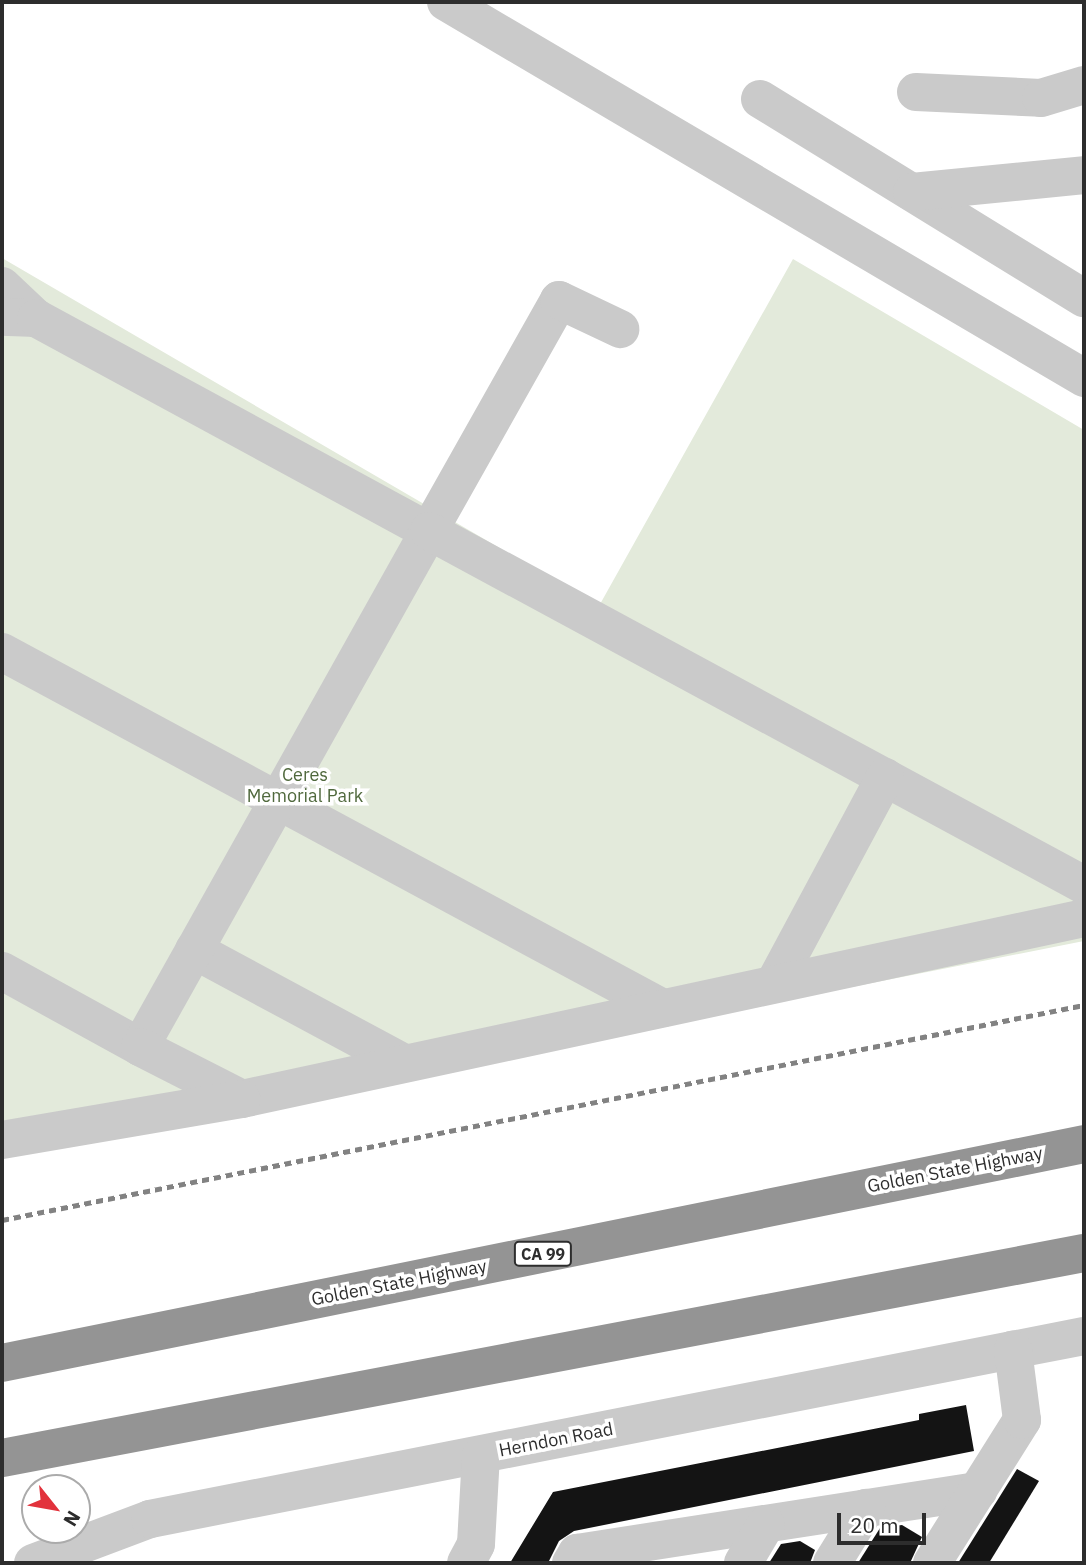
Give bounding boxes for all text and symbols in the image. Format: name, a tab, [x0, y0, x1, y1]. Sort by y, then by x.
park label: Ceres Memorial Park	[247, 765, 363, 808]
street label: Golden State Highway	[866, 1142, 1044, 1198]
road number: CA 99	[513, 1242, 573, 1266]
street label: Golden State Highway	[310, 1255, 488, 1311]
street label: Herndon Road	[497, 1418, 615, 1462]
north arrow	[21, 1474, 91, 1544]
scale bar	[841, 1498, 930, 1542]
text: N	[58, 1507, 86, 1531]
text: 20 m	[850, 1511, 899, 1539]

